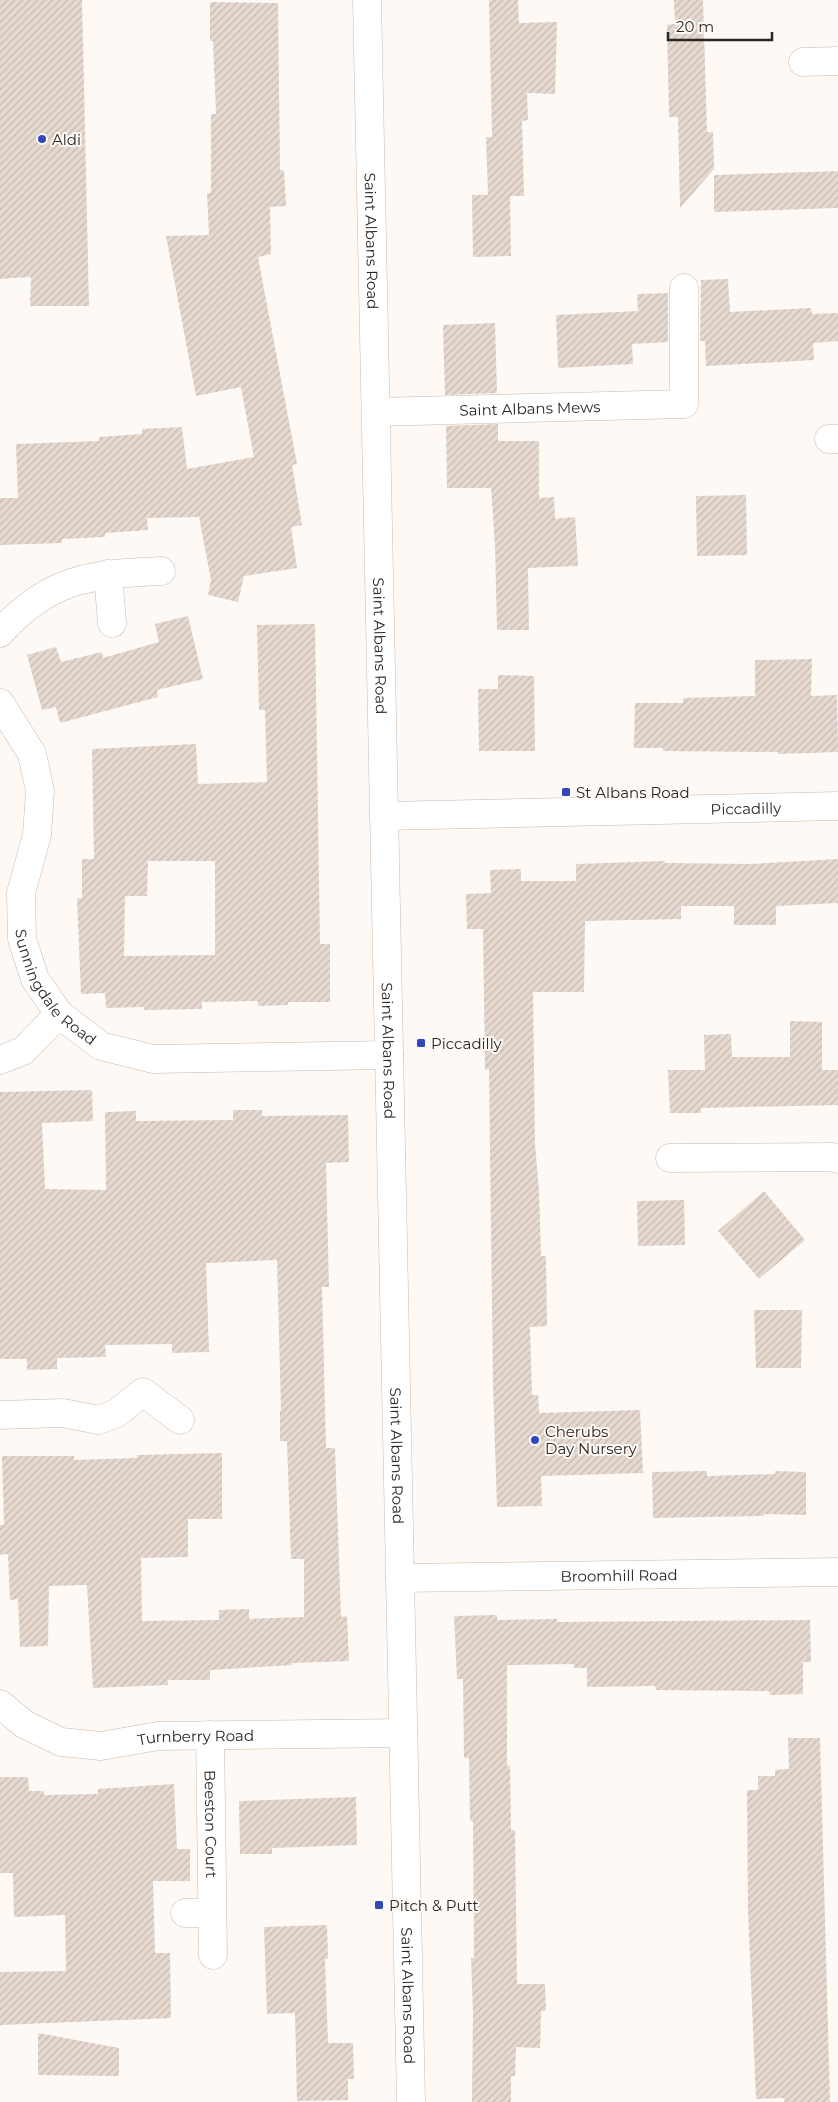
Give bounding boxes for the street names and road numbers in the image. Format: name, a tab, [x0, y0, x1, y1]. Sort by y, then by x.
street label: Saint Albans Road	[361, 172, 383, 310]
street label: Saint Albans Mews	[459, 397, 601, 419]
street label: Saint Albans Road	[370, 577, 391, 714]
street label: Piccadilly	[710, 798, 782, 818]
street label: Sunningdale Road	[12, 929, 100, 1049]
street label: Saint Albans Road	[378, 982, 400, 1119]
street label: Saint Albans Road	[387, 1387, 408, 1524]
street label: Broomhill Road	[560, 1565, 678, 1585]
street label: Turnberry Road	[136, 1725, 254, 1749]
street label: Beeston Court	[201, 1770, 221, 1878]
street label: Saint Albans Road	[398, 1927, 420, 2064]

